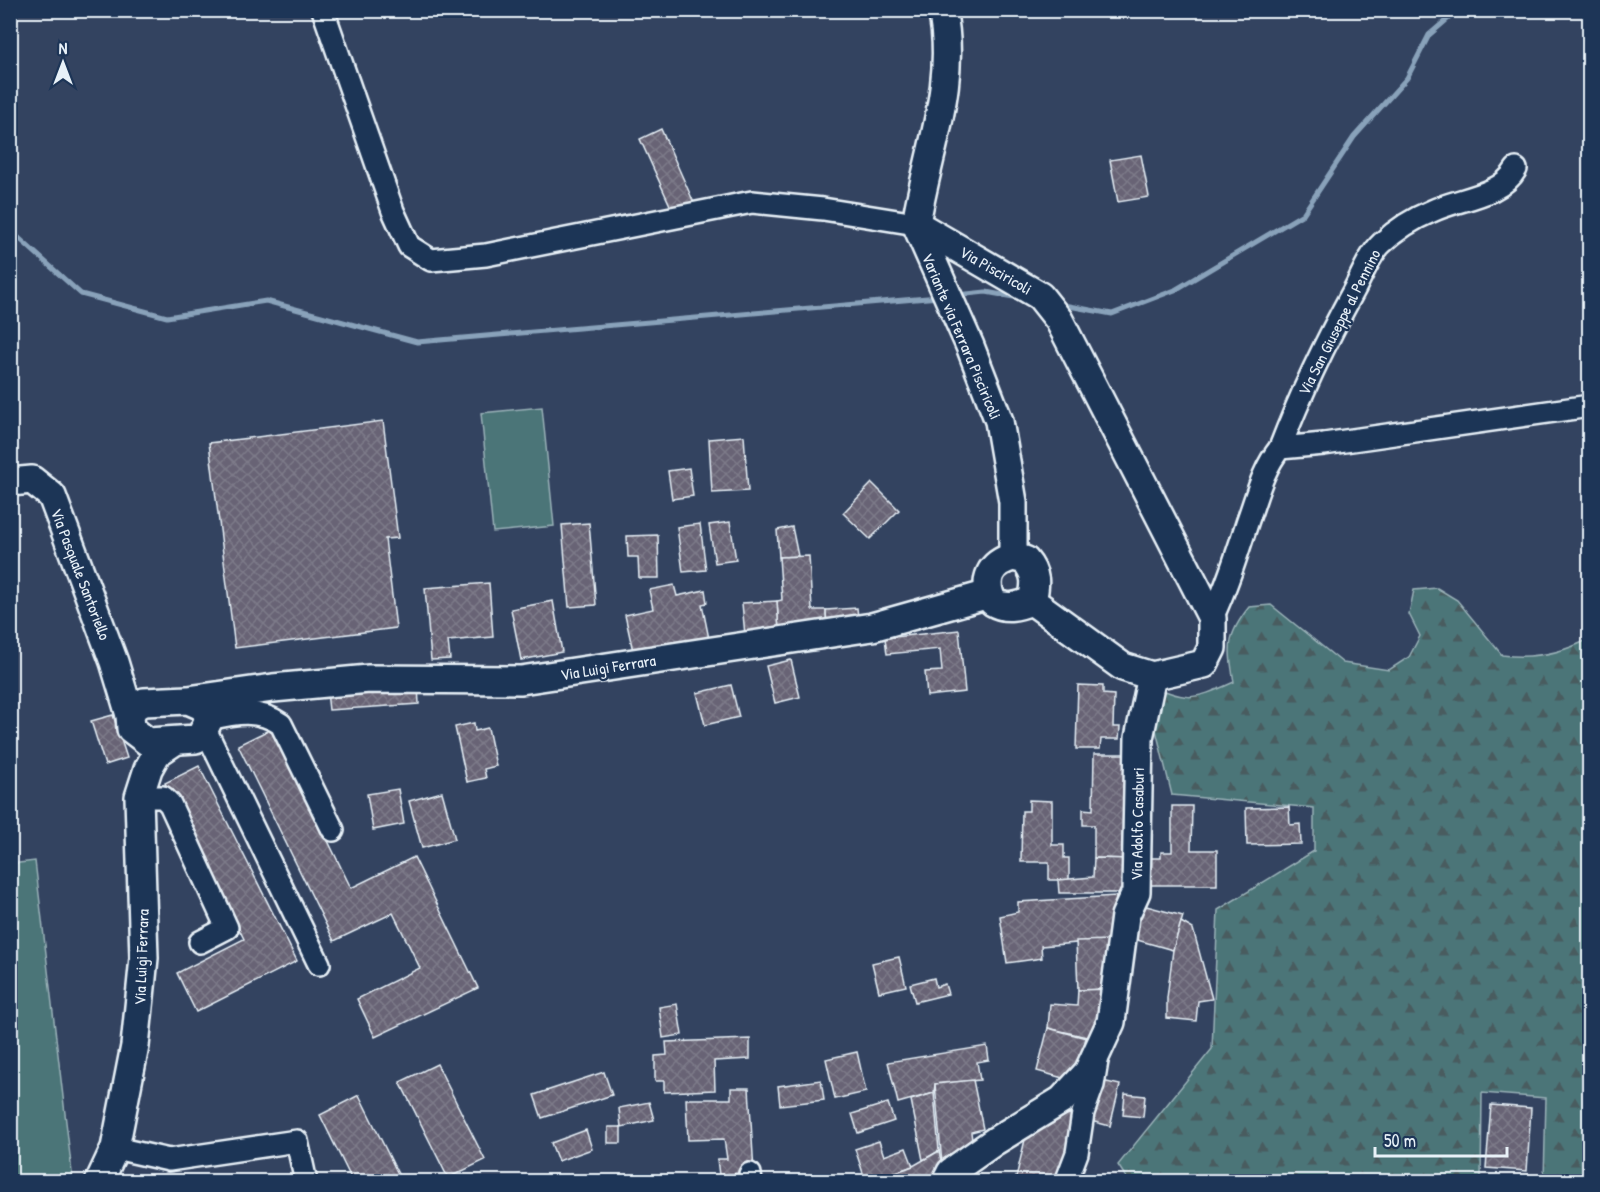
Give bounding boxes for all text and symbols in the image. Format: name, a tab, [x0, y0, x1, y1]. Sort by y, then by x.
north arrow	[33, 33, 93, 93]
text: N	[59, 37, 68, 59]
street label: Via Pisciricoli	[956, 240, 1036, 300]
street label: Via San Giuseppe al Pennino	[1293, 245, 1386, 399]
street label: Variante via Ferrara Pisciricoli	[917, 250, 1007, 422]
street label: Via Pasquale Santoriello	[46, 505, 116, 643]
street label: Via Luigi Ferrara	[559, 649, 657, 685]
street label: Via Adolfo Casaburi	[1125, 767, 1149, 881]
street label: Via Luigi Ferrara	[128, 909, 154, 1005]
scale bar	[1375, 1120, 1507, 1158]
text: 50 m	[1384, 1128, 1416, 1153]

